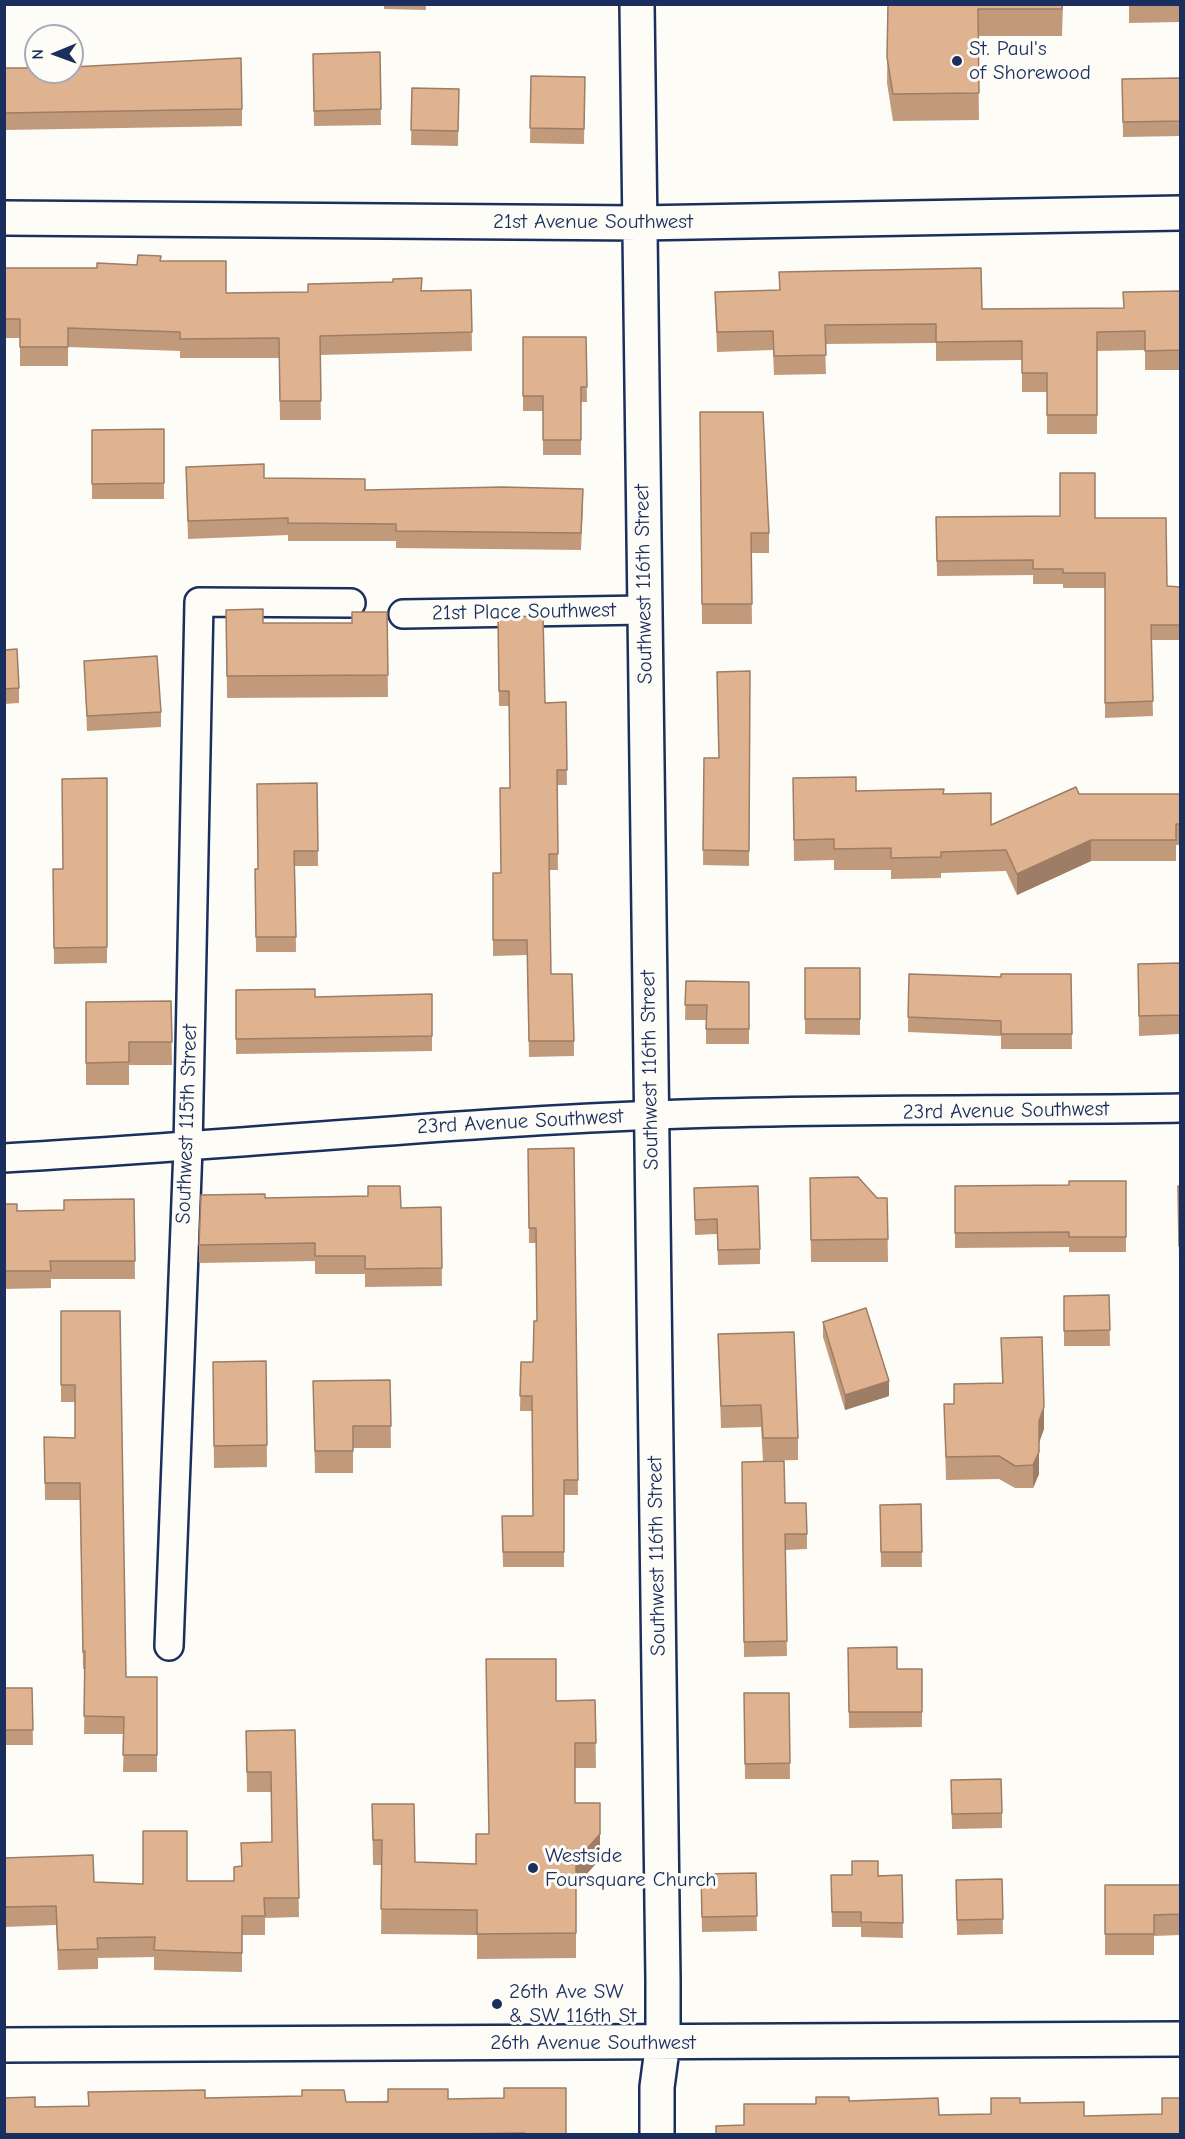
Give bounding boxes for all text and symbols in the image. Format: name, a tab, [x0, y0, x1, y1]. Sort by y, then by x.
north arrow	[24, 24, 84, 84]
place label: St. Paul's of Shorewood	[969, 36, 1091, 86]
text: N	[29, 49, 47, 60]
marker: St. Paul's of Shorewood	[950, 54, 964, 68]
street label: 21st Avenue Southwest	[493, 209, 693, 235]
street label: Southwest 116th Street	[630, 484, 658, 684]
street label: 21st Place Southwest	[432, 598, 616, 626]
street label: Southwest 116th Street	[636, 970, 664, 1170]
street label: Southwest 115th Street	[171, 1024, 203, 1224]
street label: 23rd Avenue Southwest	[903, 1097, 1109, 1125]
street label: 23rd Avenue Southwest	[416, 1104, 624, 1140]
street label: Southwest 116th Street	[643, 1456, 671, 1656]
place label: Westside Foursquare Church	[545, 1843, 717, 1893]
marker: Westside Foursquare Church	[526, 1861, 540, 1875]
place label: 26th Ave SW & SW 116th St	[509, 1979, 636, 2029]
marker: 26th Ave SW & SW 116th St	[490, 1997, 504, 2011]
street label: 26th Avenue Southwest	[490, 2030, 696, 2056]

